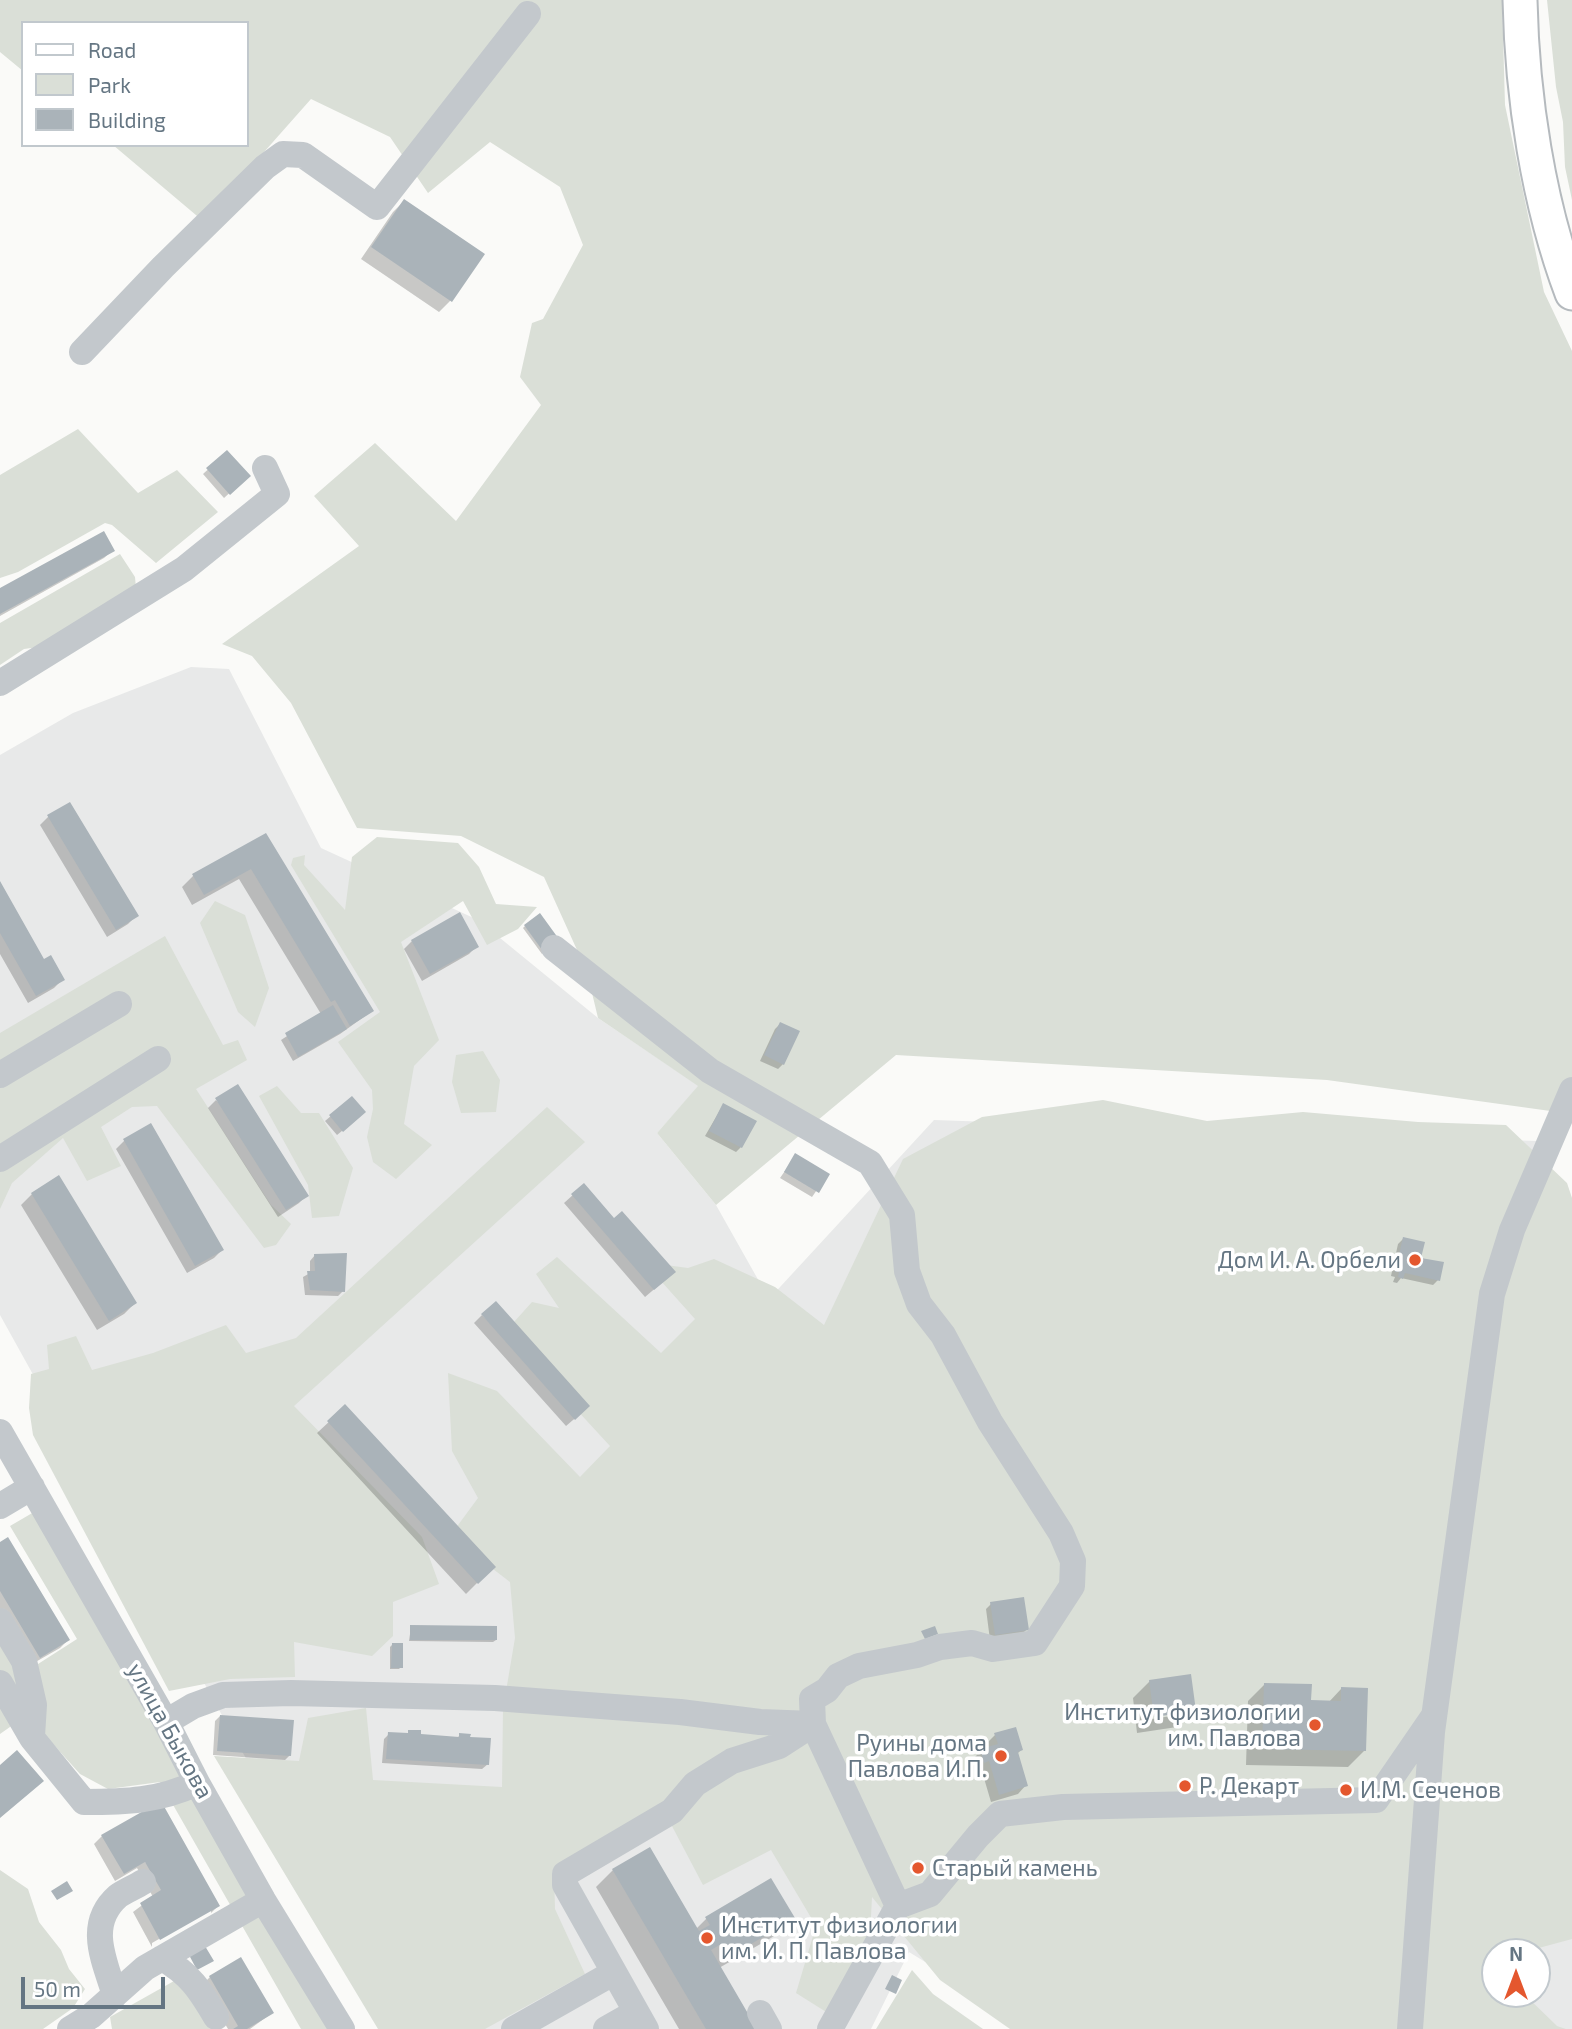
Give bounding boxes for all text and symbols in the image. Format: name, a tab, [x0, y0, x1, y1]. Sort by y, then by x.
legend	[21, 21, 248, 147]
text: Road	[88, 37, 136, 62]
text: Park	[88, 72, 131, 97]
text: Building	[88, 107, 166, 132]
place label: Дом И. А. Орбели	[1218, 1246, 1401, 1274]
marker: Дом И. А. Орбели	[1407, 1252, 1423, 1268]
street label: улица Быкова	[121, 1658, 219, 1804]
place label: Институт физиологии им. Павлова	[1064, 1698, 1301, 1752]
marker: Институт физиологии им. Павлова	[1307, 1717, 1323, 1733]
place label: Руины дома Павлова И.П.	[848, 1729, 987, 1783]
marker: Руины дома Павлова И.П.	[993, 1748, 1009, 1764]
place label: Р. Декарт	[1199, 1772, 1299, 1800]
place label: И.М. Сеченов	[1360, 1776, 1501, 1804]
marker: Р. Декарт	[1177, 1778, 1193, 1794]
marker: И.М. Сеченов	[1338, 1782, 1354, 1798]
place label: Старый камень	[932, 1854, 1098, 1882]
marker: Старый камень	[910, 1860, 926, 1876]
place label: Институт физиологии им. И. П. Павлова	[721, 1911, 958, 1965]
marker: Институт физиологии им. И. П. Павлова	[699, 1930, 715, 1946]
north arrow	[1481, 1938, 1551, 2008]
text: N	[1509, 1942, 1523, 1965]
scale bar	[24, 1962, 168, 2006]
text: 50 m	[34, 1976, 81, 2001]

